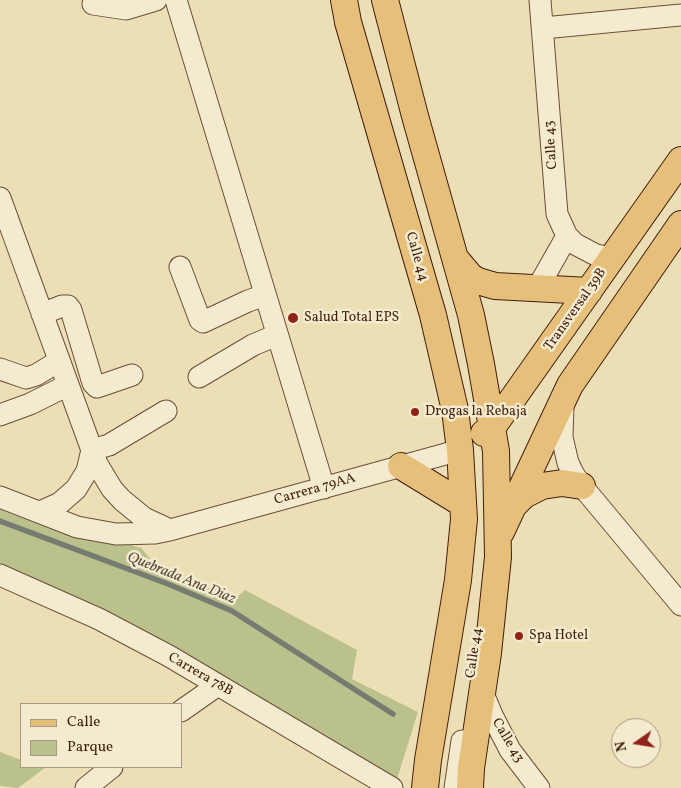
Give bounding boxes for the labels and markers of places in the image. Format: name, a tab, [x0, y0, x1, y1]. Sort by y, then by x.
place label: Salud Total EPS	[304, 310, 399, 326]
marker: Salud Total EPS	[286, 311, 300, 325]
place label: Drogas la Rebaja	[425, 404, 527, 420]
marker: Drogas la Rebaja	[409, 406, 421, 418]
place label: Spa Hotel	[529, 628, 588, 644]
marker: Spa Hotel	[513, 630, 525, 642]

